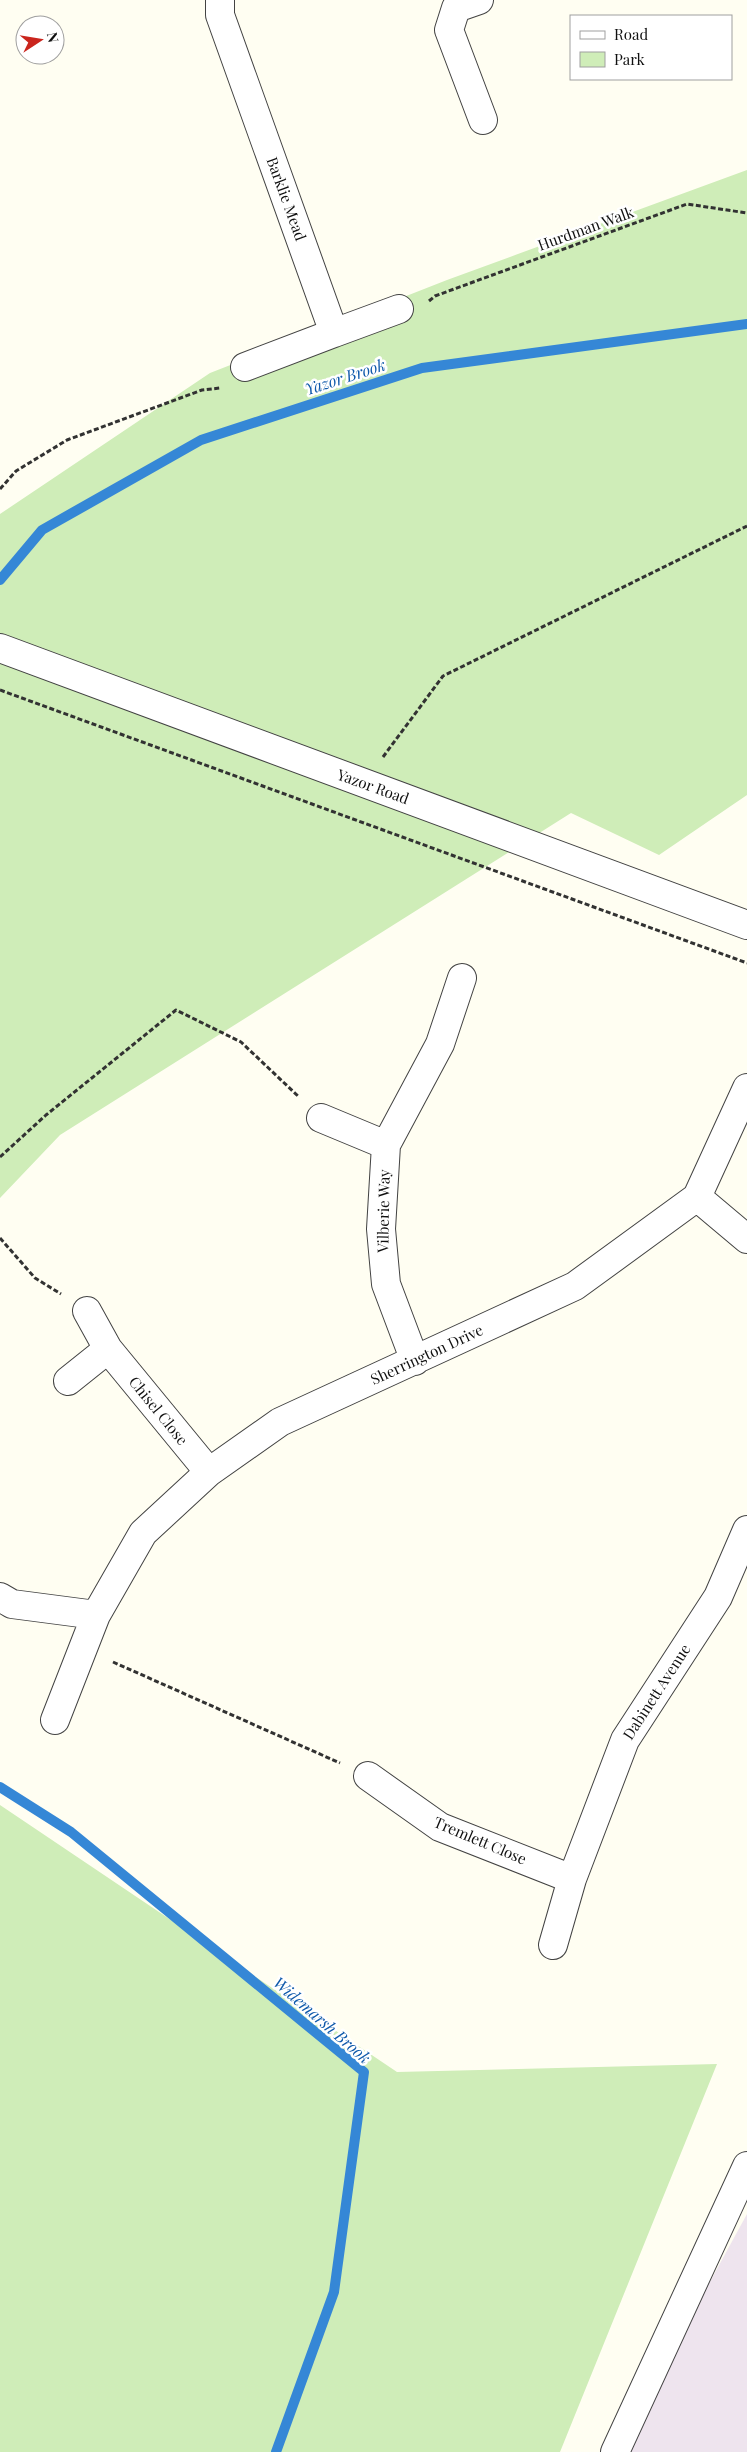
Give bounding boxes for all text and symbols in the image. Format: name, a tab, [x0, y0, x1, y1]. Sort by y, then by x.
north arrow	[15, 15, 65, 65]
legend	[570, 15, 732, 80]
text: Road	[614, 24, 648, 44]
text: N	[43, 30, 64, 44]
text: Park	[614, 49, 646, 69]
street label: Barklie Mead	[263, 154, 311, 243]
street label: Hurdman Walk	[535, 201, 637, 255]
water label: Yazor Brook	[302, 354, 388, 399]
street label: Yazor Road	[334, 764, 412, 808]
street label: Vilberie Way	[372, 1169, 394, 1254]
street label: Sherrington Drive	[367, 1319, 486, 1389]
street label: Chisel Close	[125, 1372, 193, 1449]
street label: Dabinett Avenue	[618, 1640, 695, 1743]
street label: Tremlett Close	[431, 1812, 530, 1869]
water label: Widemarsh Brook	[269, 1972, 375, 2068]

